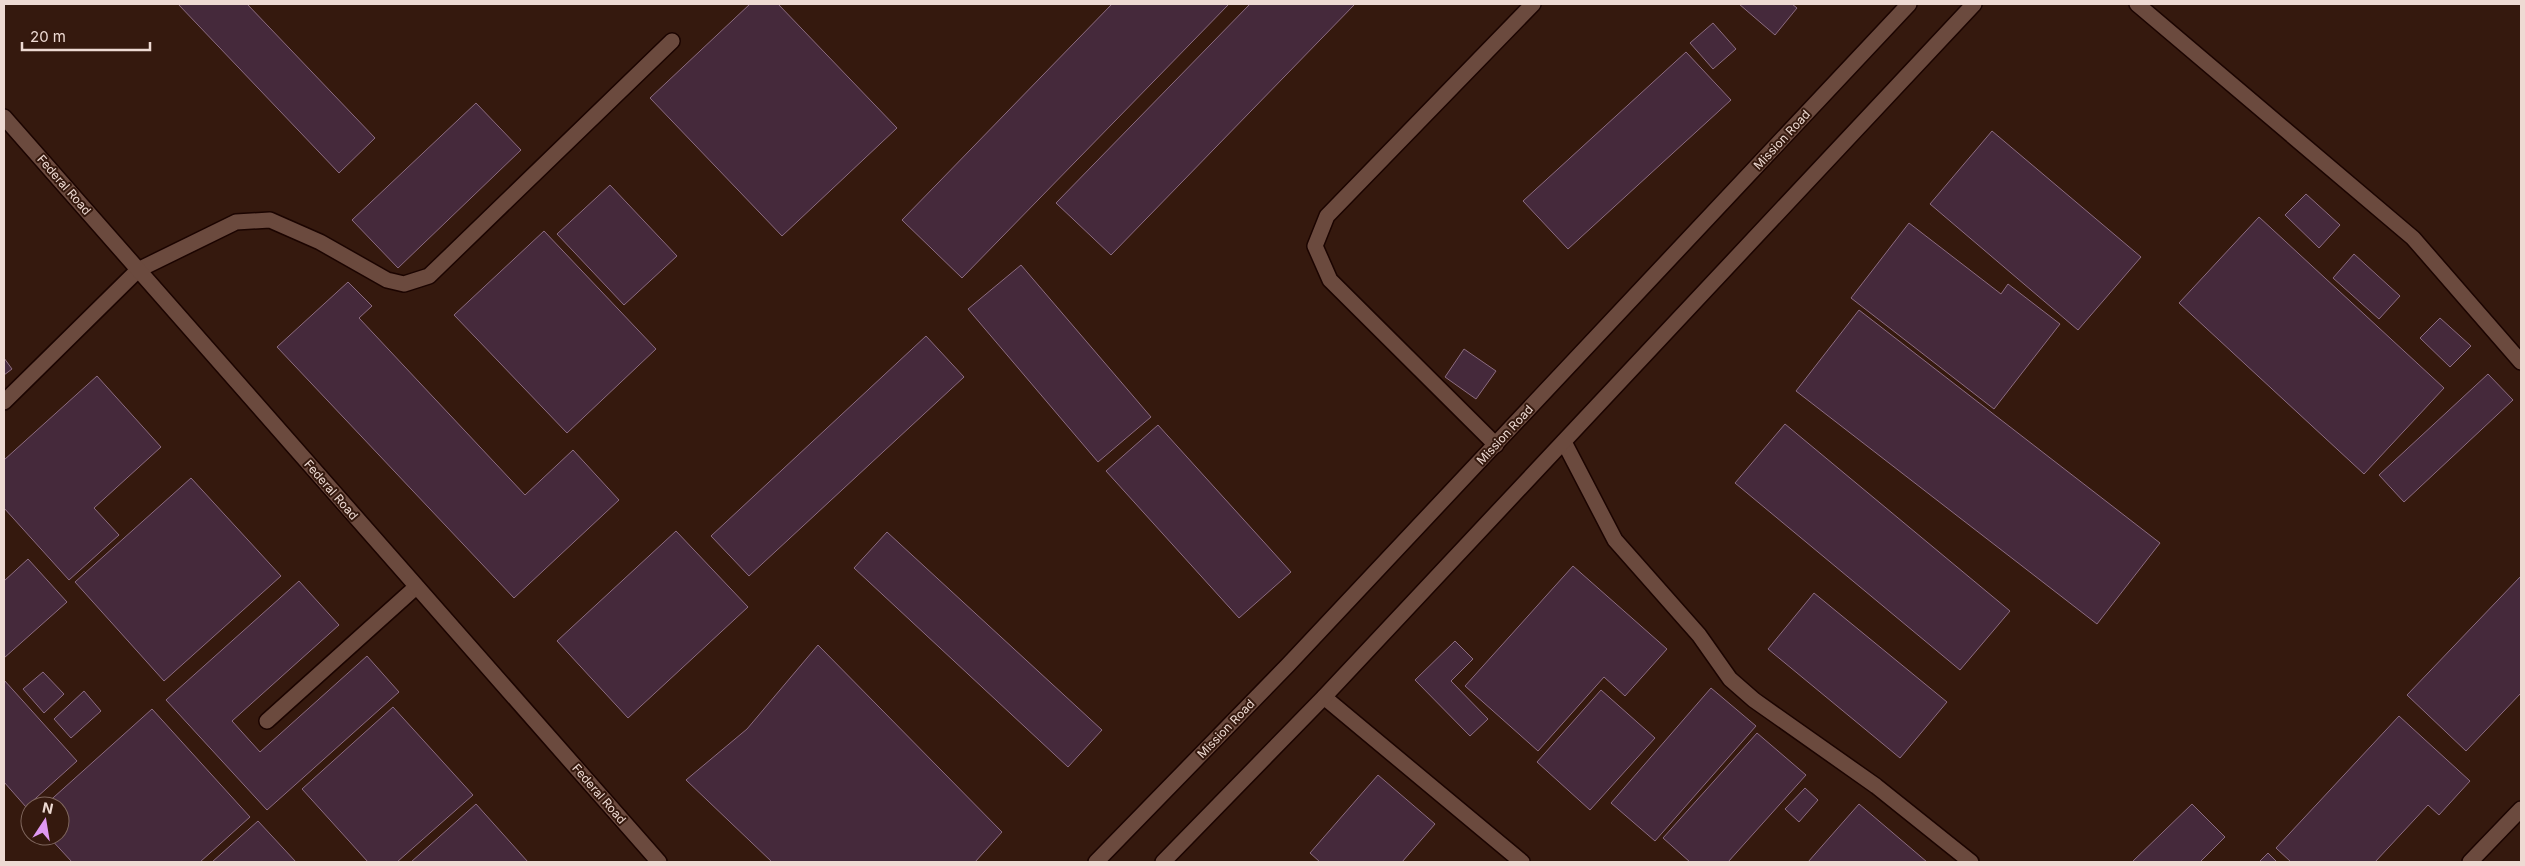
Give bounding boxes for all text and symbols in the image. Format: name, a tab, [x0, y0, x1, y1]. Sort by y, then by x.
scale bar	[22, 20, 150, 52]
text: 20 m	[30, 27, 66, 46]
street label: Mission Road	[1750, 107, 1813, 173]
street label: Federal Road	[34, 152, 94, 218]
street label: Mission Road	[1473, 402, 1536, 468]
street label: Federal Road	[301, 457, 361, 523]
street label: Mission Road	[1194, 696, 1257, 761]
street label: Federal Road	[569, 761, 629, 827]
north arrow	[20, 796, 70, 846]
text: N	[41, 798, 55, 817]

